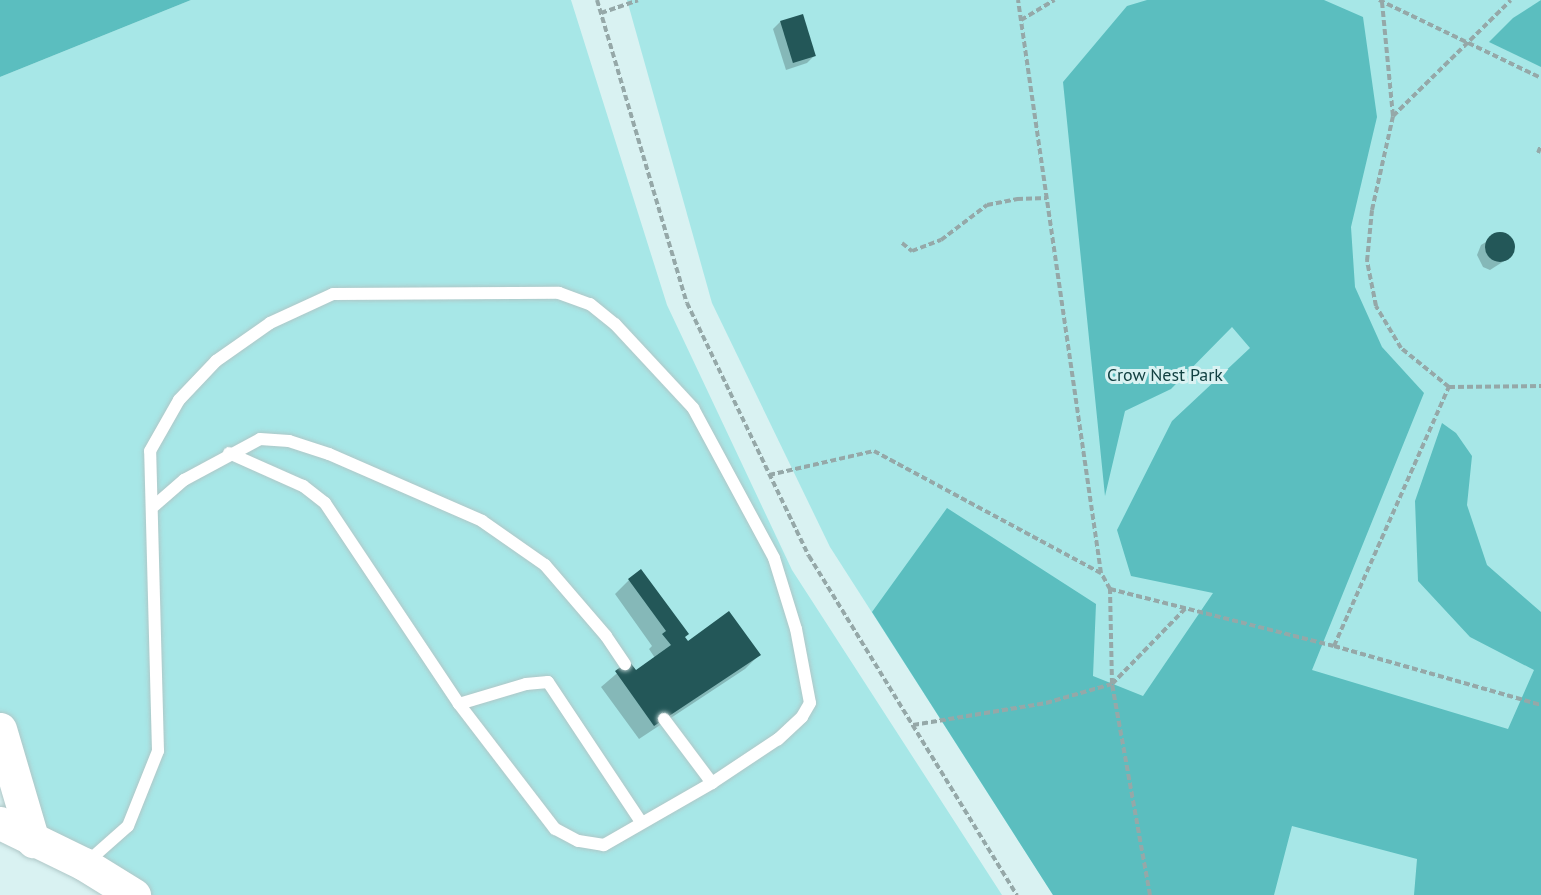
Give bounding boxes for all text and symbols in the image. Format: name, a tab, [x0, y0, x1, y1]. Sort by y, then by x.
park label: Crow Nest Park	[1107, 364, 1223, 386]

